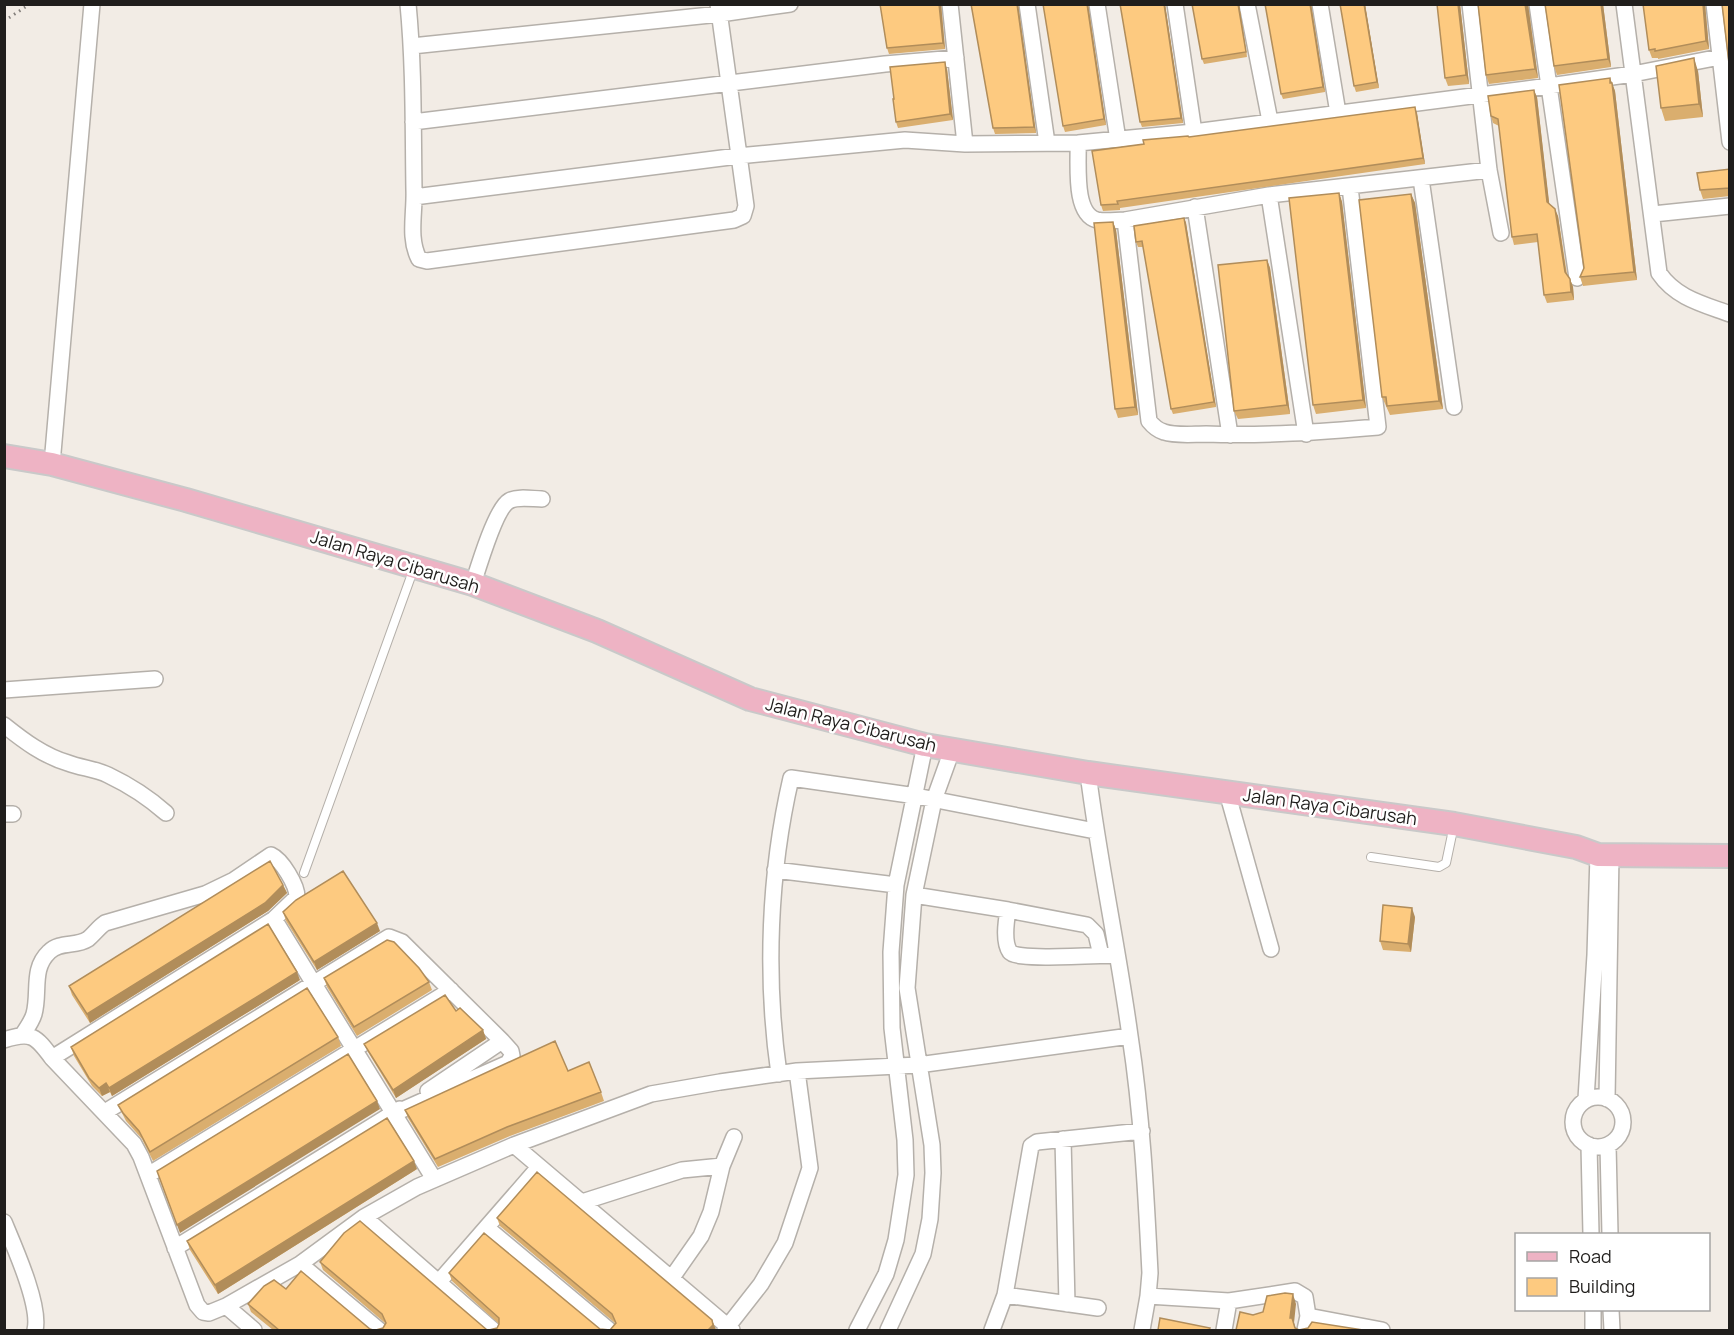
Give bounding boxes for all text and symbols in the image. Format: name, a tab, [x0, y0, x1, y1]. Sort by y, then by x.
street label: Jalan Raya Cibarusah	[308, 524, 483, 598]
street label: Jalan Raya Cibarusah	[763, 691, 939, 757]
street label: Jalan Raya Cibarusah	[1242, 782, 1419, 830]
legend	[1515, 1233, 1710, 1311]
text: Road	[1569, 1244, 1612, 1268]
text: Building	[1569, 1274, 1635, 1298]

